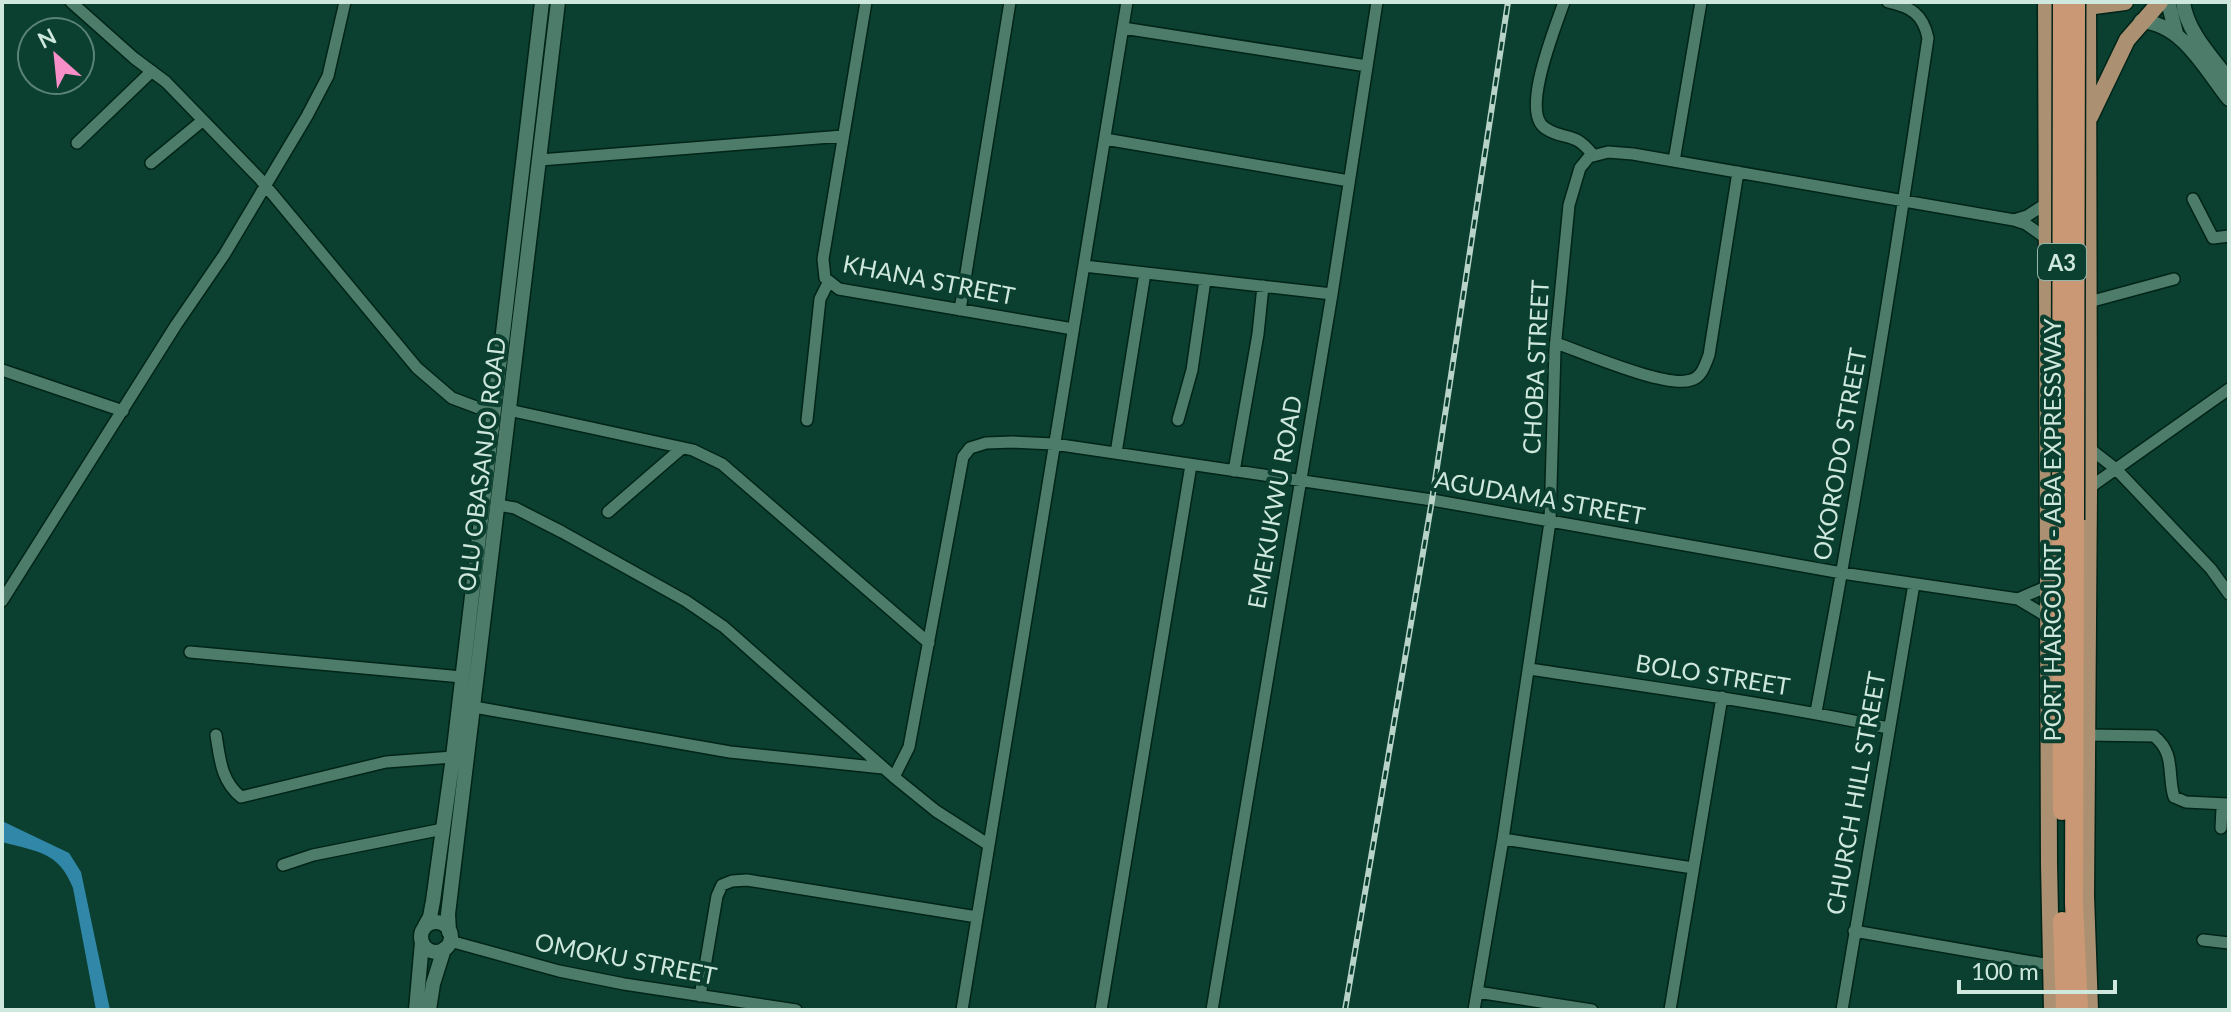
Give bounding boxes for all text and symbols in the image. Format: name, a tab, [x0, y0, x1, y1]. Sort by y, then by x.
north arrow	[16, 16, 96, 96]
text: N	[33, 22, 60, 54]
road number: A3	[2038, 244, 2086, 280]
street label: KHANA STREET	[841, 248, 1017, 310]
street label: CHOBA STREET	[1516, 279, 1554, 455]
street label: PORT HARCOURT - ABA EXPRESSWAY	[2037, 318, 2066, 742]
street label: OLU OBASANJO ROAD	[451, 335, 511, 593]
street label: OKORODO STREET	[1806, 346, 1872, 562]
street label: EMEKUKWU ROAD	[1241, 393, 1307, 611]
street label: AGUDAMA STREET	[1433, 464, 1647, 530]
street label: BOLO STREET	[1634, 647, 1792, 701]
street label: CHURCH HILL STREET	[1819, 669, 1891, 917]
street label: OMOKU STREET	[533, 926, 719, 990]
scale bar	[1959, 944, 2115, 994]
text: 100 m	[1971, 956, 2039, 985]

